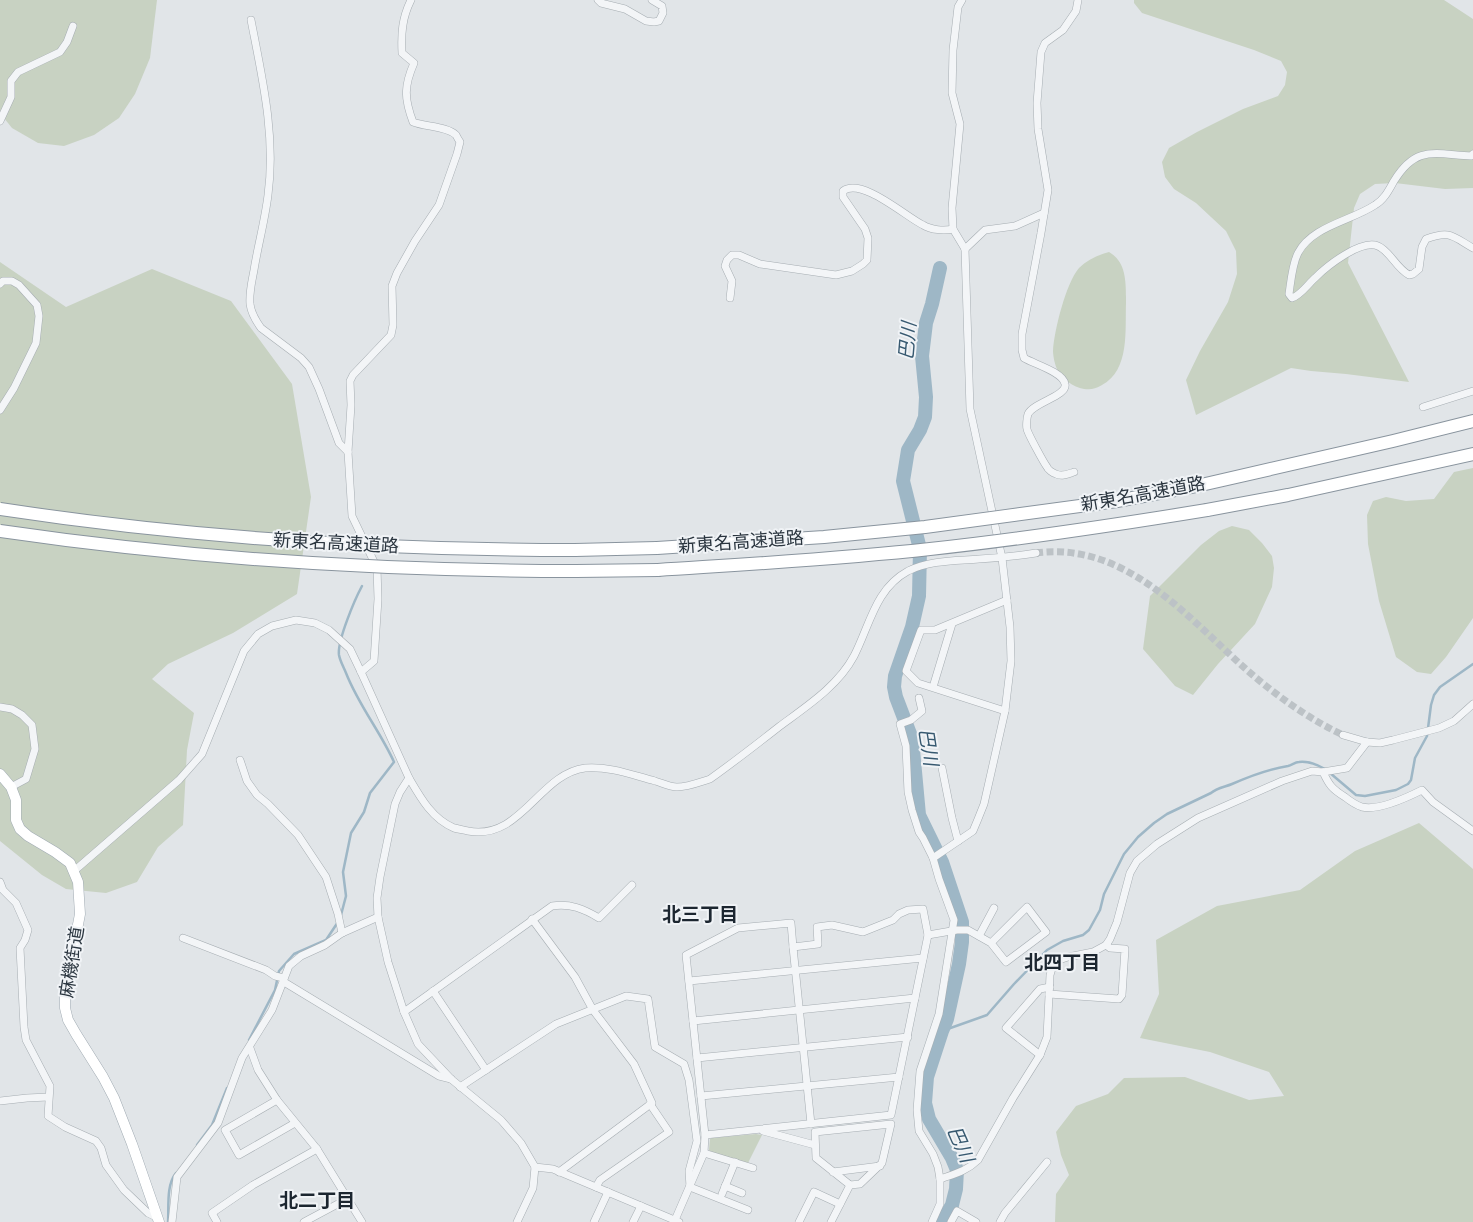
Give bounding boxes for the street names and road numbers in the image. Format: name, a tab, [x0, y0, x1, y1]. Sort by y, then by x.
street label: 新東名高速道路	[1079, 472, 1207, 516]
street label: 新東名高速道路	[677, 527, 805, 557]
street label: 新東名高速道路	[273, 529, 399, 557]
street label: 麻機街道	[56, 925, 88, 999]

